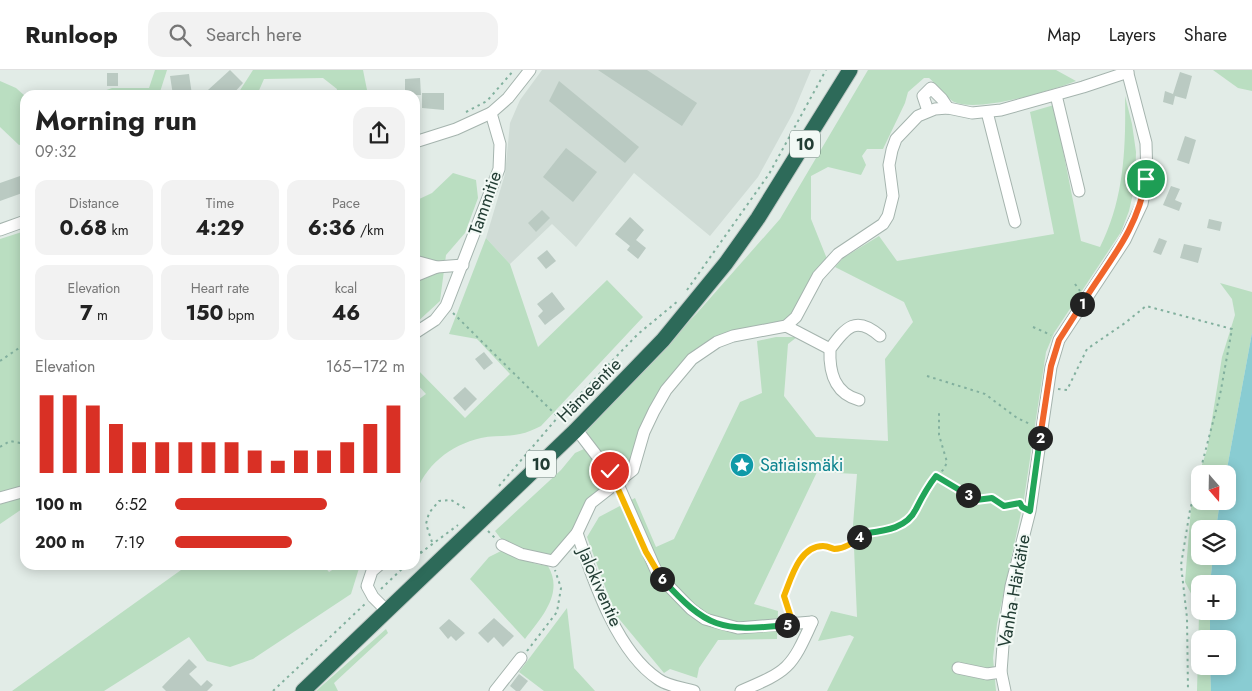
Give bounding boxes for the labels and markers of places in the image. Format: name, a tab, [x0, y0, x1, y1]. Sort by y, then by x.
pin	[1125, 158, 1167, 200]
pin: 1	[1070, 292, 1094, 316]
pin: 2	[1028, 426, 1052, 450]
pin	[589, 450, 631, 492]
place icon: Satiaismäki	[729, 452, 755, 478]
place label: Satiaismäki	[760, 452, 843, 478]
pin: 3	[956, 482, 980, 508]
pin: 4	[846, 524, 872, 550]
pin: 6	[650, 566, 674, 592]
pin: 5	[774, 612, 800, 638]

